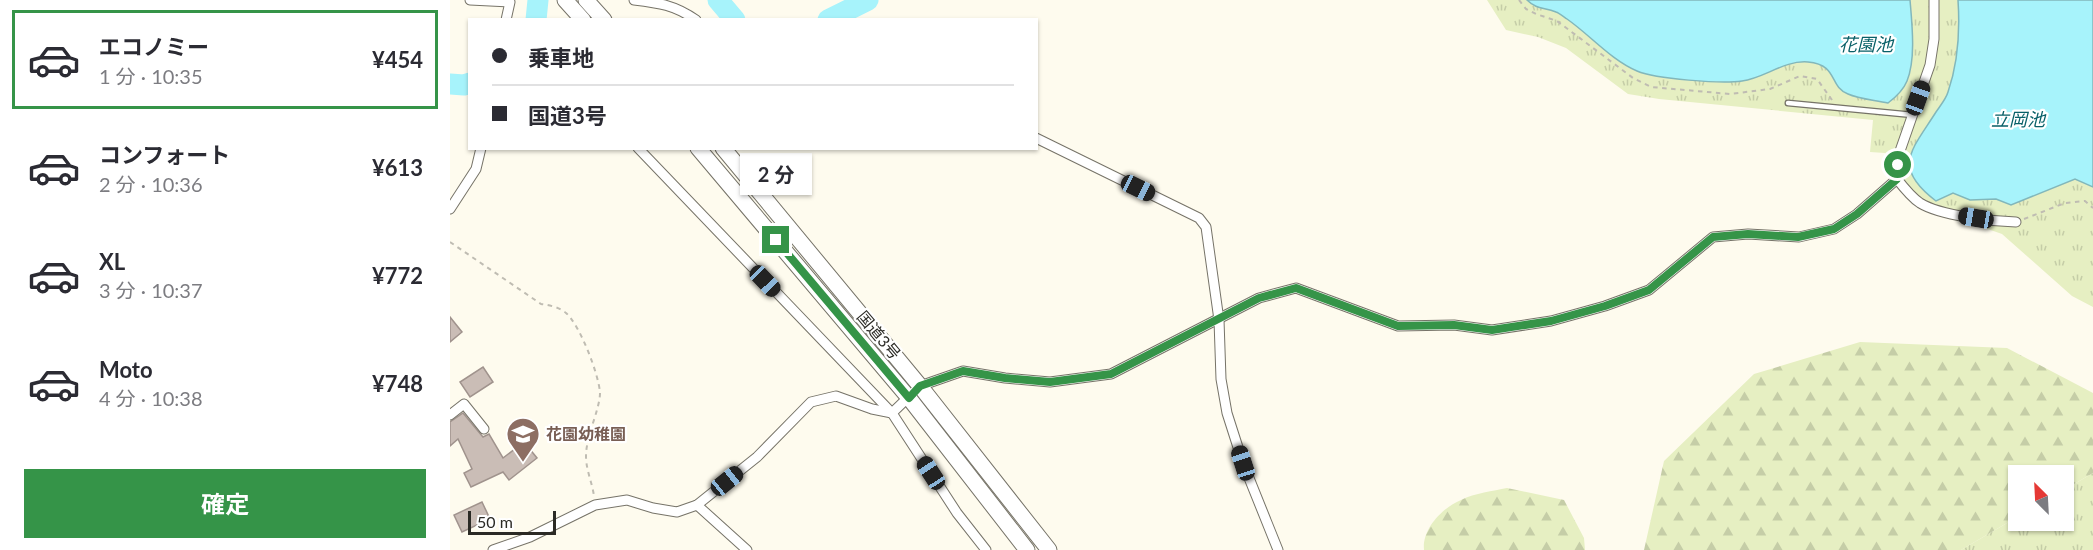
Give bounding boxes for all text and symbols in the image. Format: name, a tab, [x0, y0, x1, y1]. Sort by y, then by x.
icon: car	[27, 33, 81, 87]
text: エコノミー	[99, 33, 209, 60]
water label: 花園池	[1839, 33, 1895, 55]
text: 乗車地	[528, 44, 594, 71]
text: ¥454	[372, 46, 423, 73]
text: 1 分 · 10:35	[99, 64, 203, 88]
car	[1903, 78, 1933, 118]
text: 国道3号	[528, 102, 607, 129]
water label: 立岡池	[1991, 108, 2047, 130]
icon: car	[27, 141, 81, 195]
text: コンフォート	[99, 141, 230, 168]
route start	[1884, 151, 1911, 178]
callout: 2 分	[740, 153, 812, 195]
text: ¥613	[372, 154, 423, 181]
text: 2 分	[758, 162, 794, 186]
text: 2 分 · 10:36	[99, 172, 203, 196]
car	[1118, 172, 1158, 204]
car	[1957, 206, 1995, 230]
route end	[762, 226, 789, 253]
text: XL	[99, 248, 125, 275]
icon: car	[27, 249, 81, 303]
text: ¥772	[372, 262, 423, 289]
car	[746, 262, 784, 300]
text: 3 分 · 10:37	[99, 278, 203, 302]
street label: 国道3号	[854, 307, 905, 363]
text: Moto	[99, 356, 153, 383]
icon: car	[27, 357, 81, 411]
text: ¥748	[372, 370, 423, 397]
text: 4 分 · 10:38	[99, 386, 203, 410]
school or university icon: 花園幼稚園	[505, 416, 541, 463]
place label: 花園幼稚園	[546, 424, 626, 443]
car	[1229, 443, 1257, 483]
car	[914, 453, 948, 493]
car	[707, 463, 747, 499]
north arrow	[2008, 465, 2074, 531]
map controls	[2008, 465, 2074, 531]
button: 確定	[24, 469, 426, 538]
scale bar	[468, 508, 556, 536]
text: 50 m	[477, 512, 513, 531]

